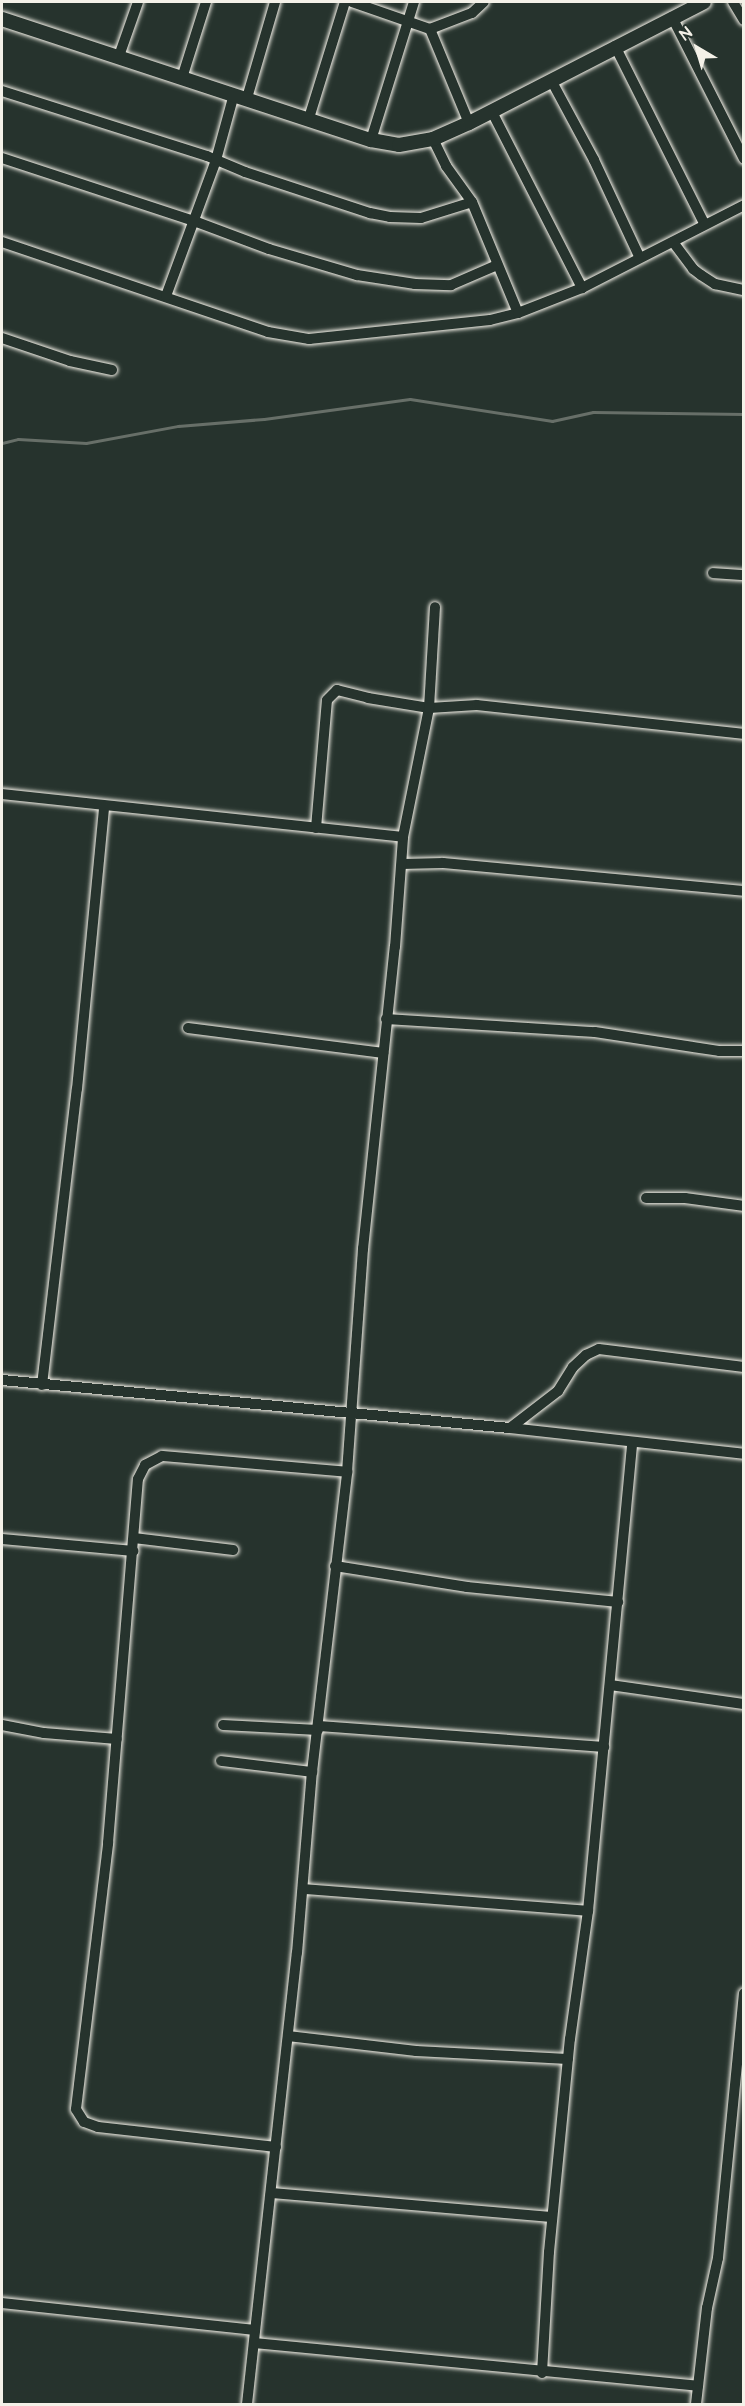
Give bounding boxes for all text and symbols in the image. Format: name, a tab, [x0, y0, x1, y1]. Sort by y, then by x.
north arrow	[667, 18, 727, 78]
text: N	[675, 22, 697, 46]

